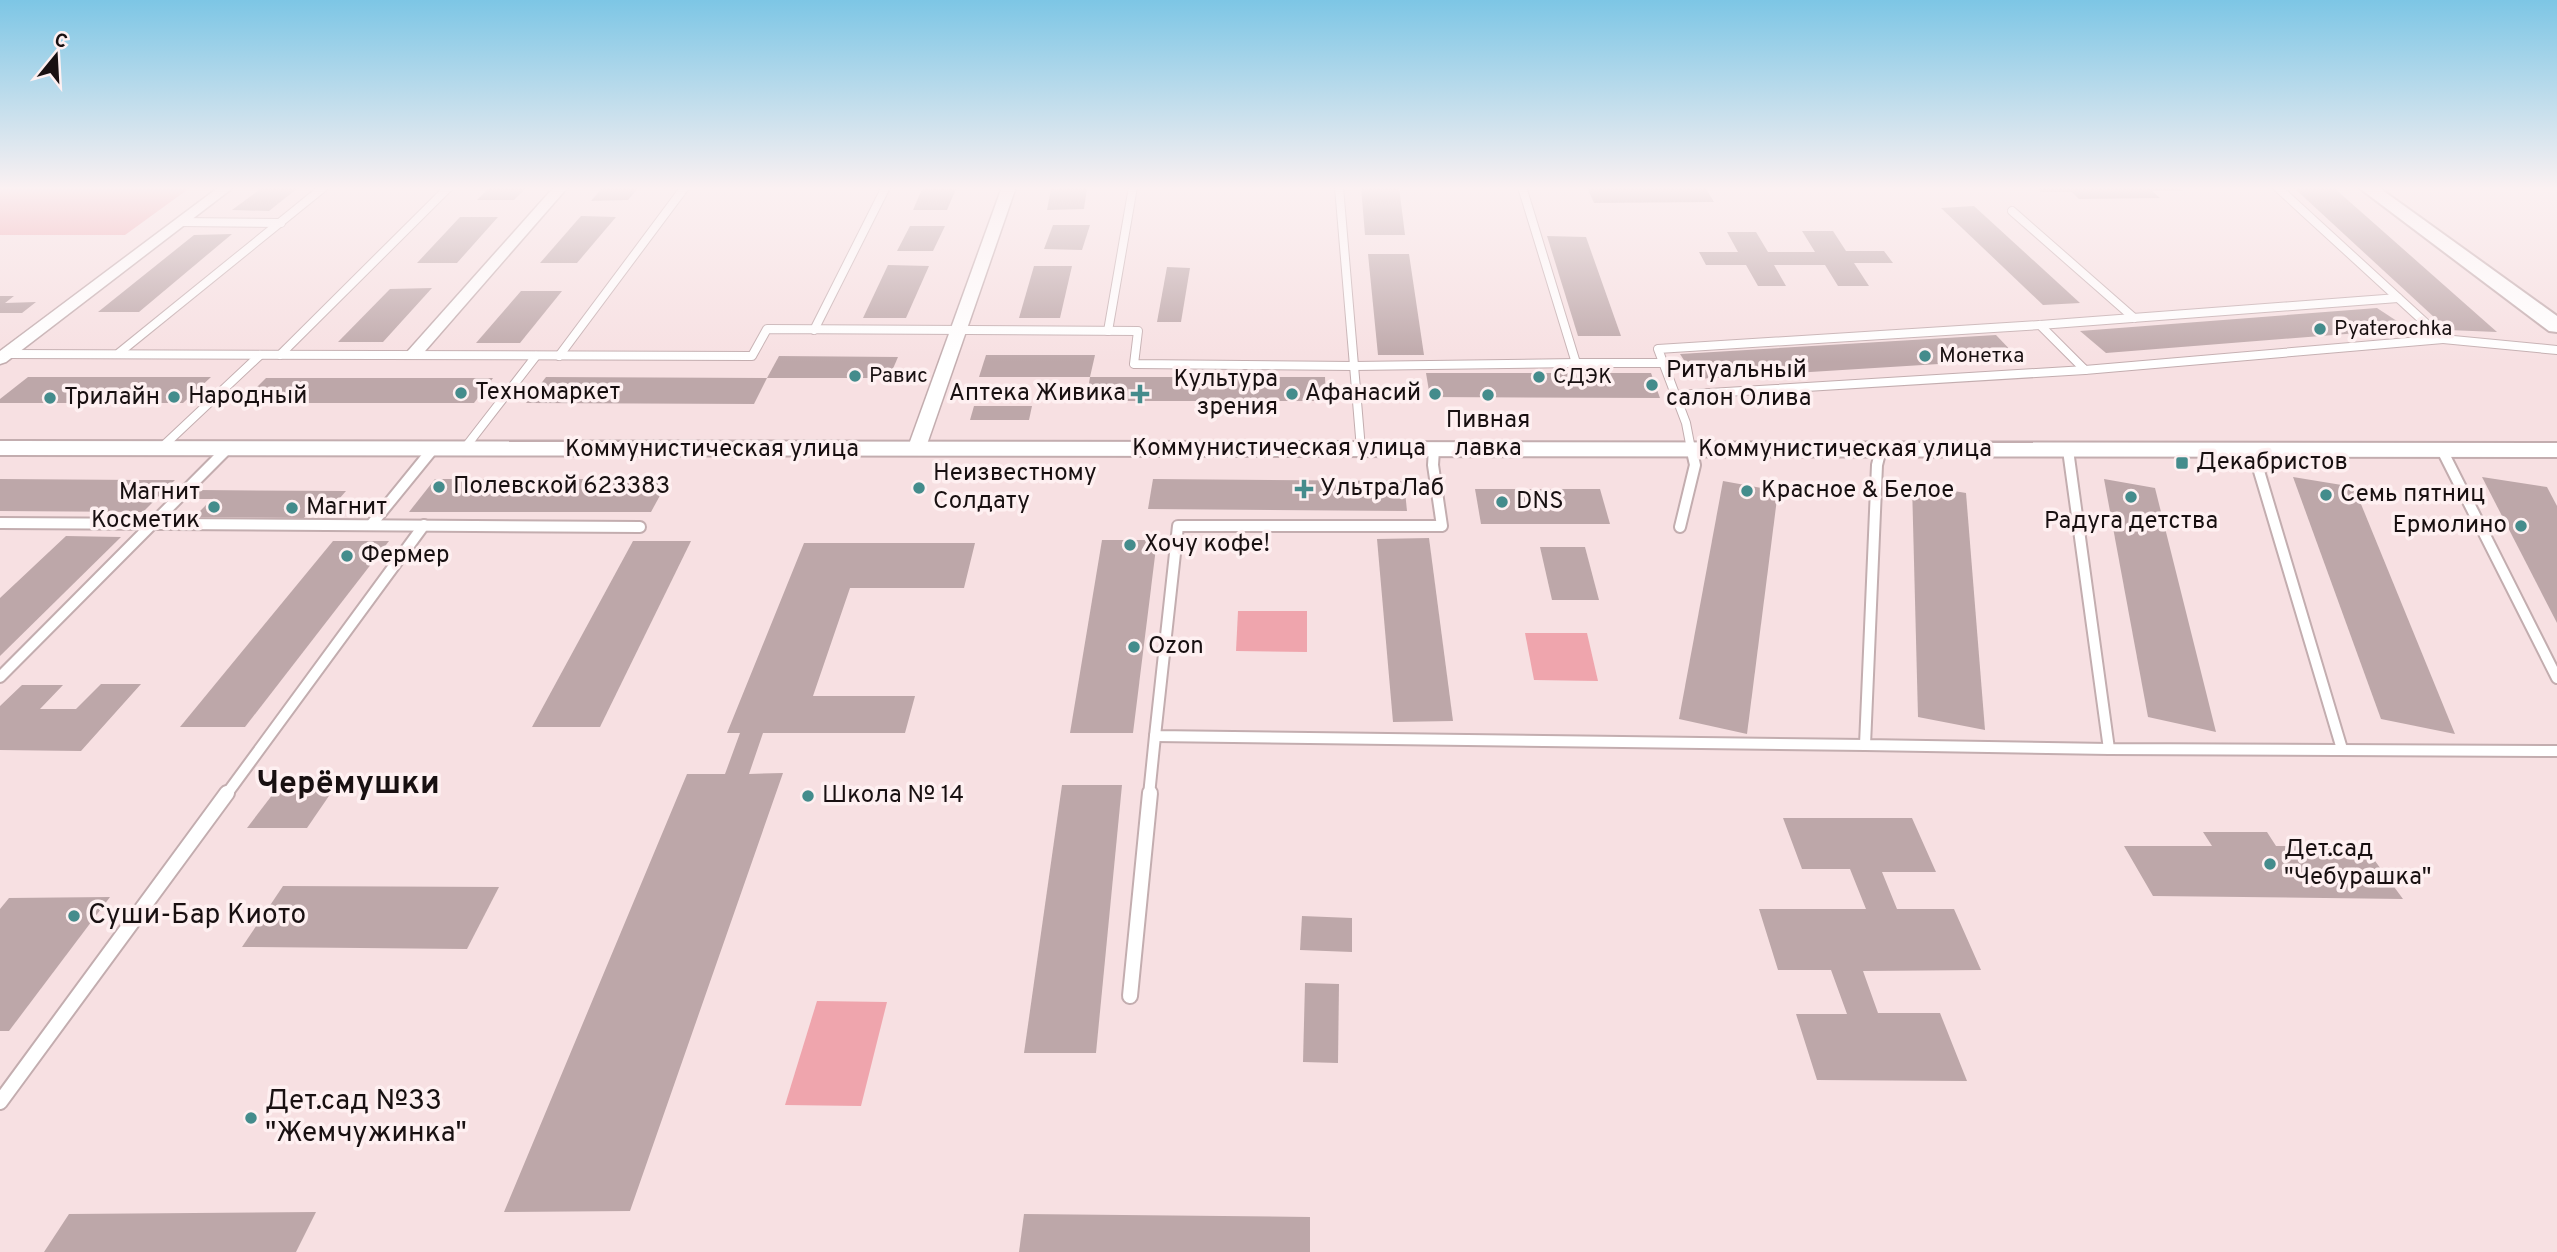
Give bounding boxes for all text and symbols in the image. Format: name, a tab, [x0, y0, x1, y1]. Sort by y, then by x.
north arrow	[21, 21, 91, 91]
text: С	[51, 28, 70, 55]
place label: Pyaterochka	[2334, 316, 2452, 343]
marker: Pyaterochka	[2312, 321, 2328, 337]
place label: Монетка	[1939, 343, 2024, 370]
marker: Монетка	[1917, 348, 1933, 364]
place label: Ритуальный салон Олива	[1666, 356, 1811, 414]
place label: Равис	[869, 363, 928, 390]
place label: СДЭК	[1553, 364, 1612, 391]
place label: Культура зрения	[1174, 365, 1278, 423]
marker: Равис	[847, 368, 863, 384]
marker: СДЭК	[1531, 369, 1547, 385]
marker: Ритуальный салон Олива	[1644, 377, 1660, 393]
place label: Техномаркет	[475, 378, 620, 408]
place label: Аптека Живика	[949, 379, 1126, 409]
place label: Афанасий	[1305, 379, 1421, 409]
place label: Народный	[188, 382, 307, 412]
place label: Трилайн	[64, 383, 160, 413]
marker: Техномаркет	[453, 385, 469, 401]
marker: Аптека Живика	[1132, 386, 1148, 402]
marker: Культура зрения	[1284, 386, 1300, 402]
marker: Афанасий	[1427, 386, 1443, 402]
marker: Пивная лавка	[1480, 387, 1496, 403]
marker: Народный	[166, 389, 182, 405]
marker: Трилайн	[42, 390, 58, 406]
place label: Пивная лавка	[1446, 406, 1530, 464]
street label: Коммунистическая улица	[1132, 434, 1426, 464]
street label: Коммунистическая улица	[565, 435, 859, 465]
street label: Коммунистическая улица	[1698, 435, 1992, 465]
place label: Декабристов	[2196, 448, 2348, 478]
marker: Декабристов	[2174, 455, 2190, 471]
place label: Неизвестному Солдату	[933, 459, 1097, 517]
place label: Полевской 623383	[453, 472, 670, 502]
place label: УльтраЛаб	[1320, 474, 1444, 504]
place label: Красное & Белое	[1761, 476, 1954, 506]
place label: Магнит Косметик	[91, 478, 200, 536]
marker: Полевской 623383	[431, 479, 447, 495]
marker: УльтраЛаб	[1294, 479, 1314, 499]
marker: Неизвестному Солдату	[911, 480, 927, 496]
place label: Семь пятниц	[2340, 480, 2485, 510]
marker: Красное & Белое	[1739, 483, 1755, 499]
place label: DNS	[1516, 487, 1564, 517]
marker: Семь пятниц	[2318, 487, 2334, 503]
marker: Радуга детства	[2123, 489, 2139, 505]
place label: Магнит	[306, 493, 387, 523]
marker: DNS	[1494, 494, 1510, 510]
marker: Магнит Косметик	[206, 499, 222, 515]
marker: Магнит	[284, 500, 300, 516]
place label: Радуга детства	[2044, 507, 2218, 537]
place label: Ермолино	[2392, 511, 2507, 541]
marker: Ермолино	[2513, 518, 2529, 534]
place label: Хочу кофе!	[1144, 530, 1270, 560]
marker: Хочу кофе!	[1122, 537, 1138, 553]
place label: Фермер	[361, 541, 450, 571]
marker: Фермер	[339, 548, 355, 564]
place label: Ozon	[1148, 632, 1204, 662]
marker: Ozon	[1126, 639, 1142, 655]
district label: Черёмушки	[256, 765, 440, 805]
place label: Школа № 14	[822, 781, 964, 811]
marker: Школа № 14	[800, 788, 816, 804]
place label: Дет.сад "Чебурашка"	[2284, 835, 2431, 893]
marker: Дет.сад "Чебурашка"	[2262, 856, 2278, 872]
place label: Суши-Бар Киото	[88, 898, 306, 934]
marker: Суши-Бар Киото	[66, 908, 82, 924]
place label: Дет.сад №33 "Жемчужинка"	[265, 1084, 467, 1152]
marker: Дет.сад №33 "Жемчужинка"	[243, 1110, 259, 1126]

